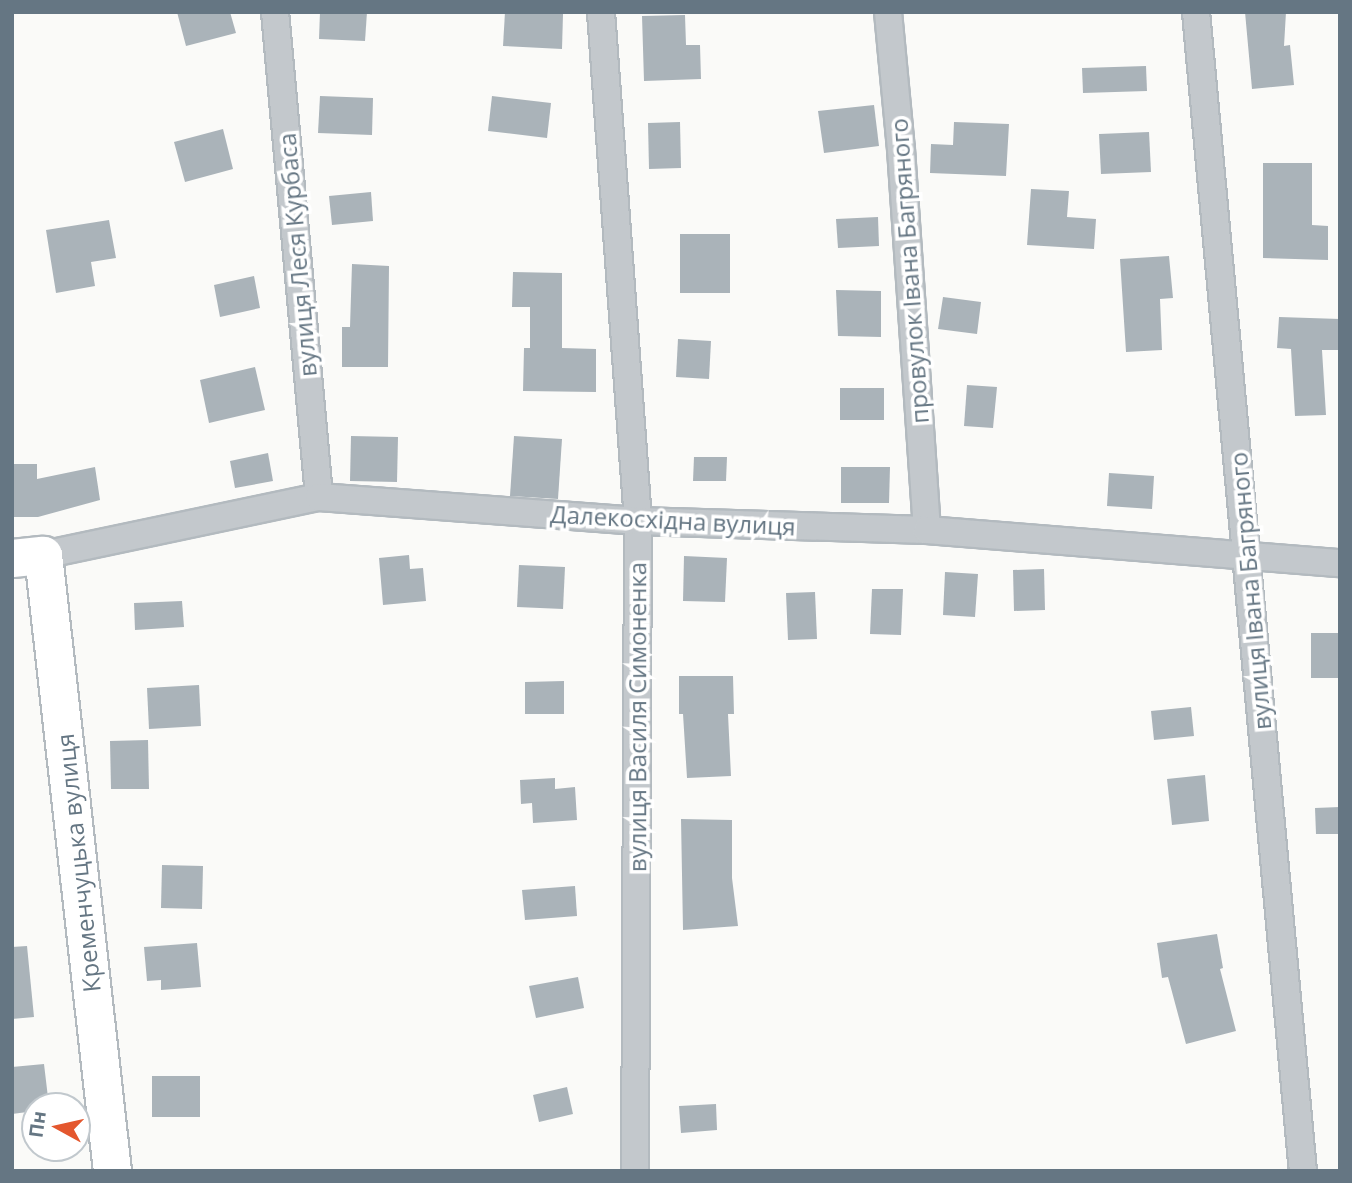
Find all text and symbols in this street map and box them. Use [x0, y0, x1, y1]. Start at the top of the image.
street label: провулок Івана Багряного [884, 117, 934, 425]
street label: вулиця Леся Курбаса [272, 132, 322, 378]
street label: вулиця Івана Багряного [1224, 451, 1276, 731]
street label: Далекосхідна вулиця [550, 499, 796, 541]
street label: вулиця Василя Симоненка [623, 562, 651, 872]
street label: Кременчуцька вулиця [50, 732, 106, 994]
north arrow [21, 1092, 91, 1162]
text: Пн [22, 1109, 52, 1139]

